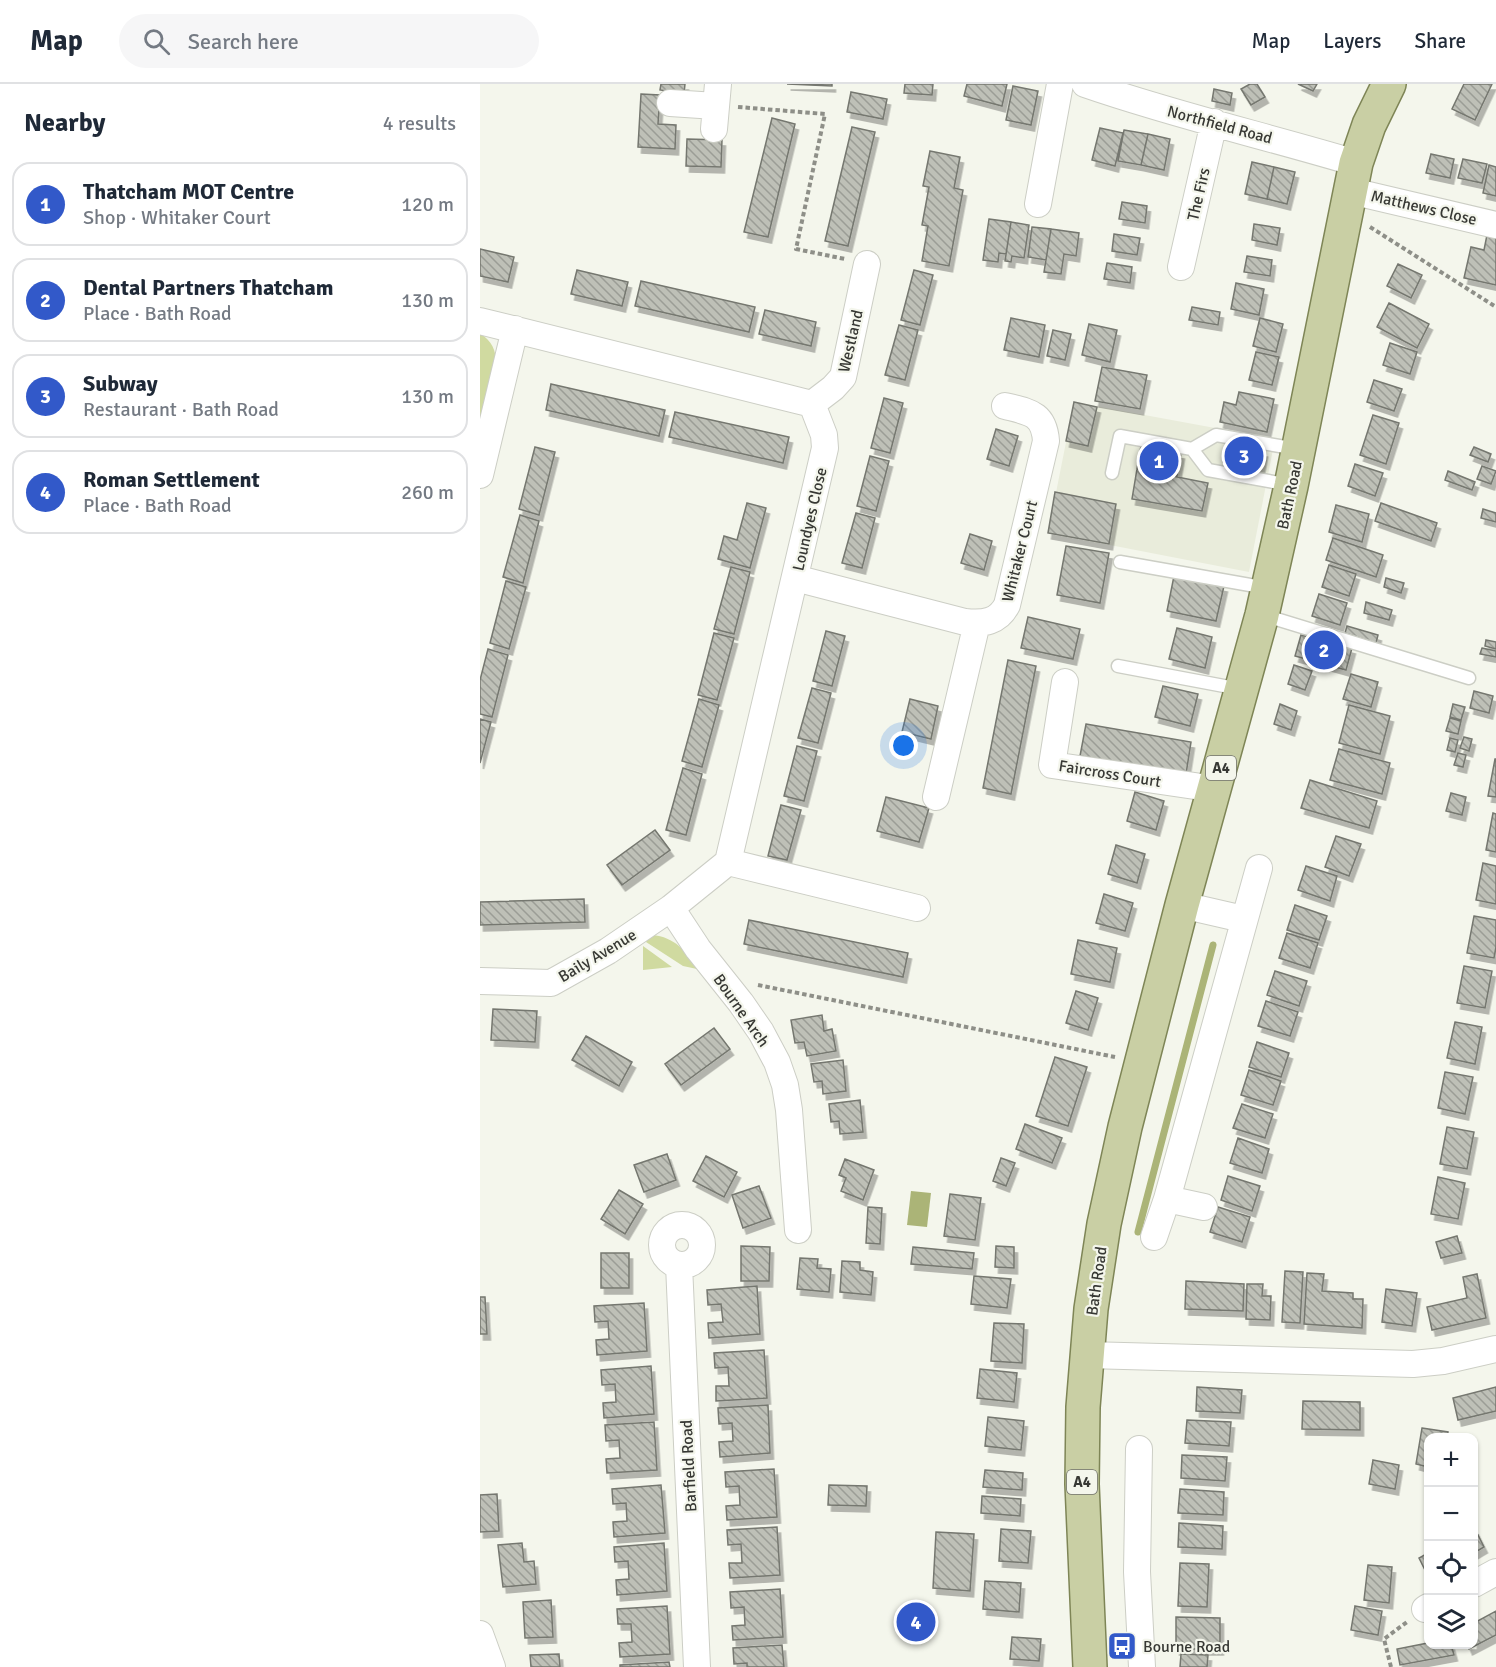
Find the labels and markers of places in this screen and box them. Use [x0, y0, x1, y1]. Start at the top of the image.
pin: 3 [1224, 434, 1263, 478]
pin: 1 [1140, 438, 1178, 484]
pin: 2 [1304, 628, 1344, 672]
pin: 4 [896, 1600, 936, 1644]
bus stop icon: Bourne Road [1106, 1630, 1138, 1662]
place label: Bourne Road [1143, 1637, 1230, 1657]

